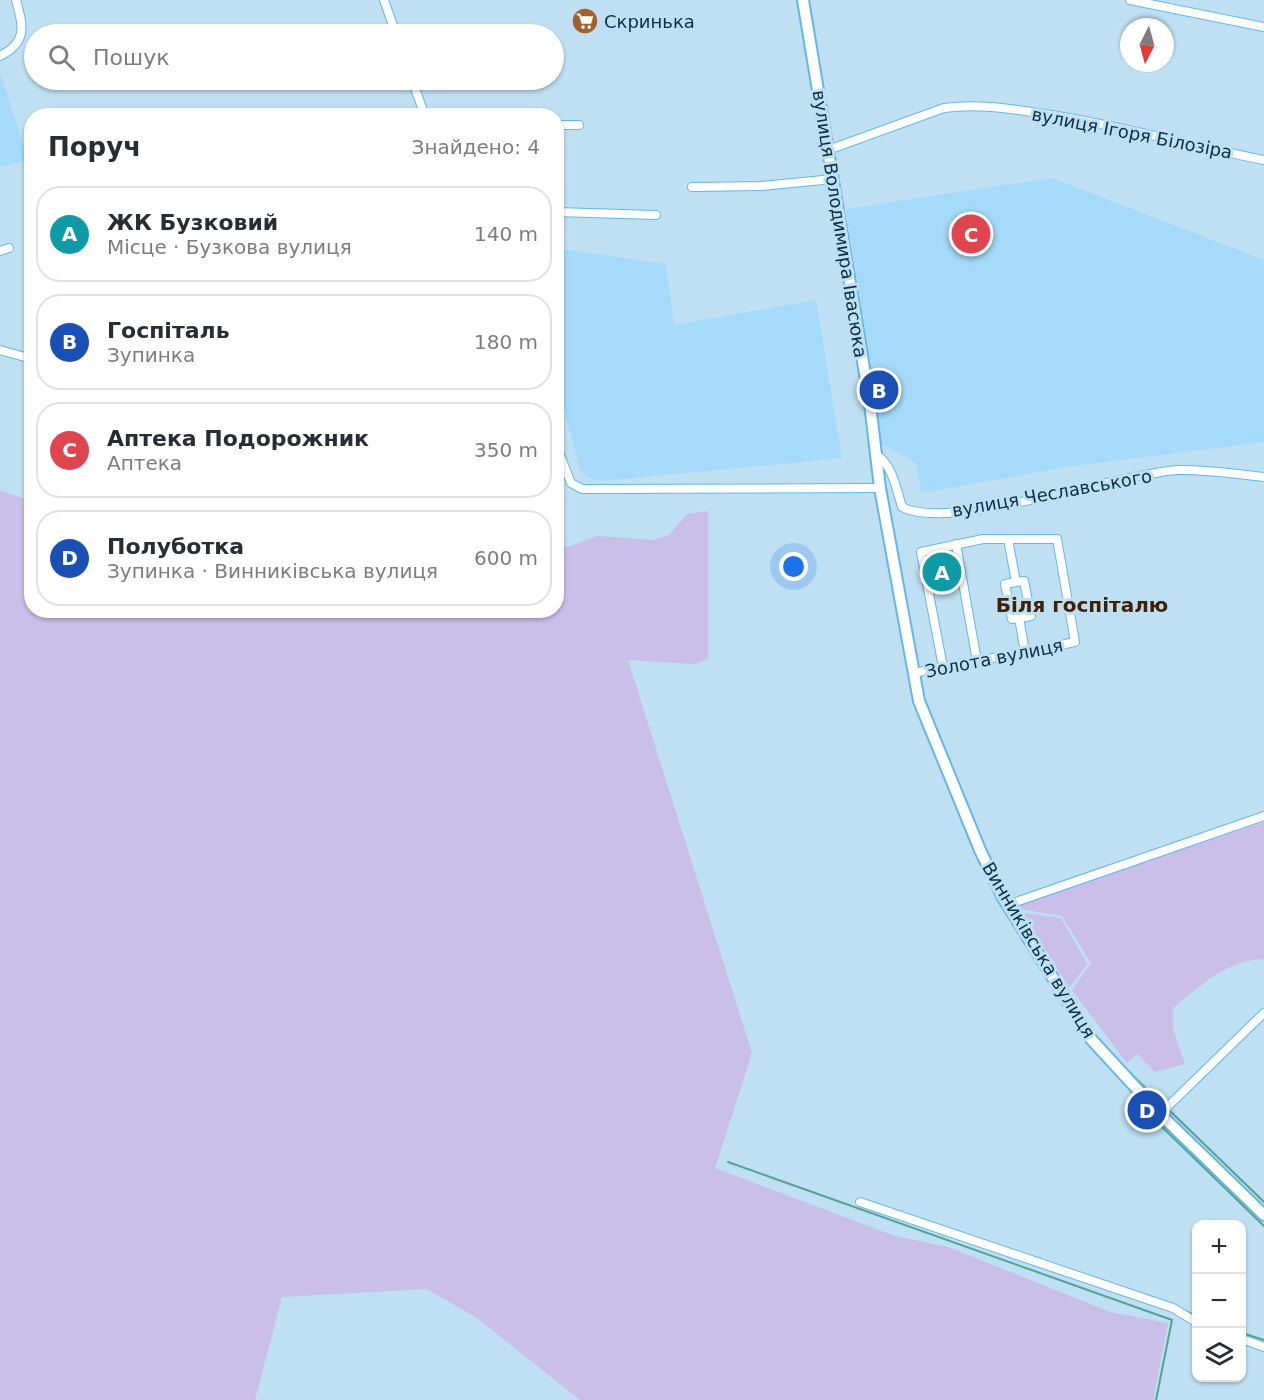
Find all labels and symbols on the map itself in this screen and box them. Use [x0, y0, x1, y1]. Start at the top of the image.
supermarket icon: Скринька [570, 6, 600, 36]
place label: Скринька [604, 11, 695, 32]
north arrow [1120, 18, 1174, 72]
street label: вулиця Володимира Івасюка [808, 89, 872, 359]
street label: вулиця Ігоря Білозіра [1030, 103, 1234, 163]
pin: C [952, 212, 990, 256]
pin: B [860, 368, 898, 412]
street label: вулиця Чеславського [950, 465, 1154, 521]
pin: A [922, 550, 962, 594]
your location [779, 552, 808, 581]
district label: Біля госпіталю [996, 593, 1168, 617]
street label: Золота вулиця [923, 634, 1065, 682]
street label: Винниківська вулиця [978, 858, 1100, 1042]
pin: D [1128, 1088, 1166, 1132]

